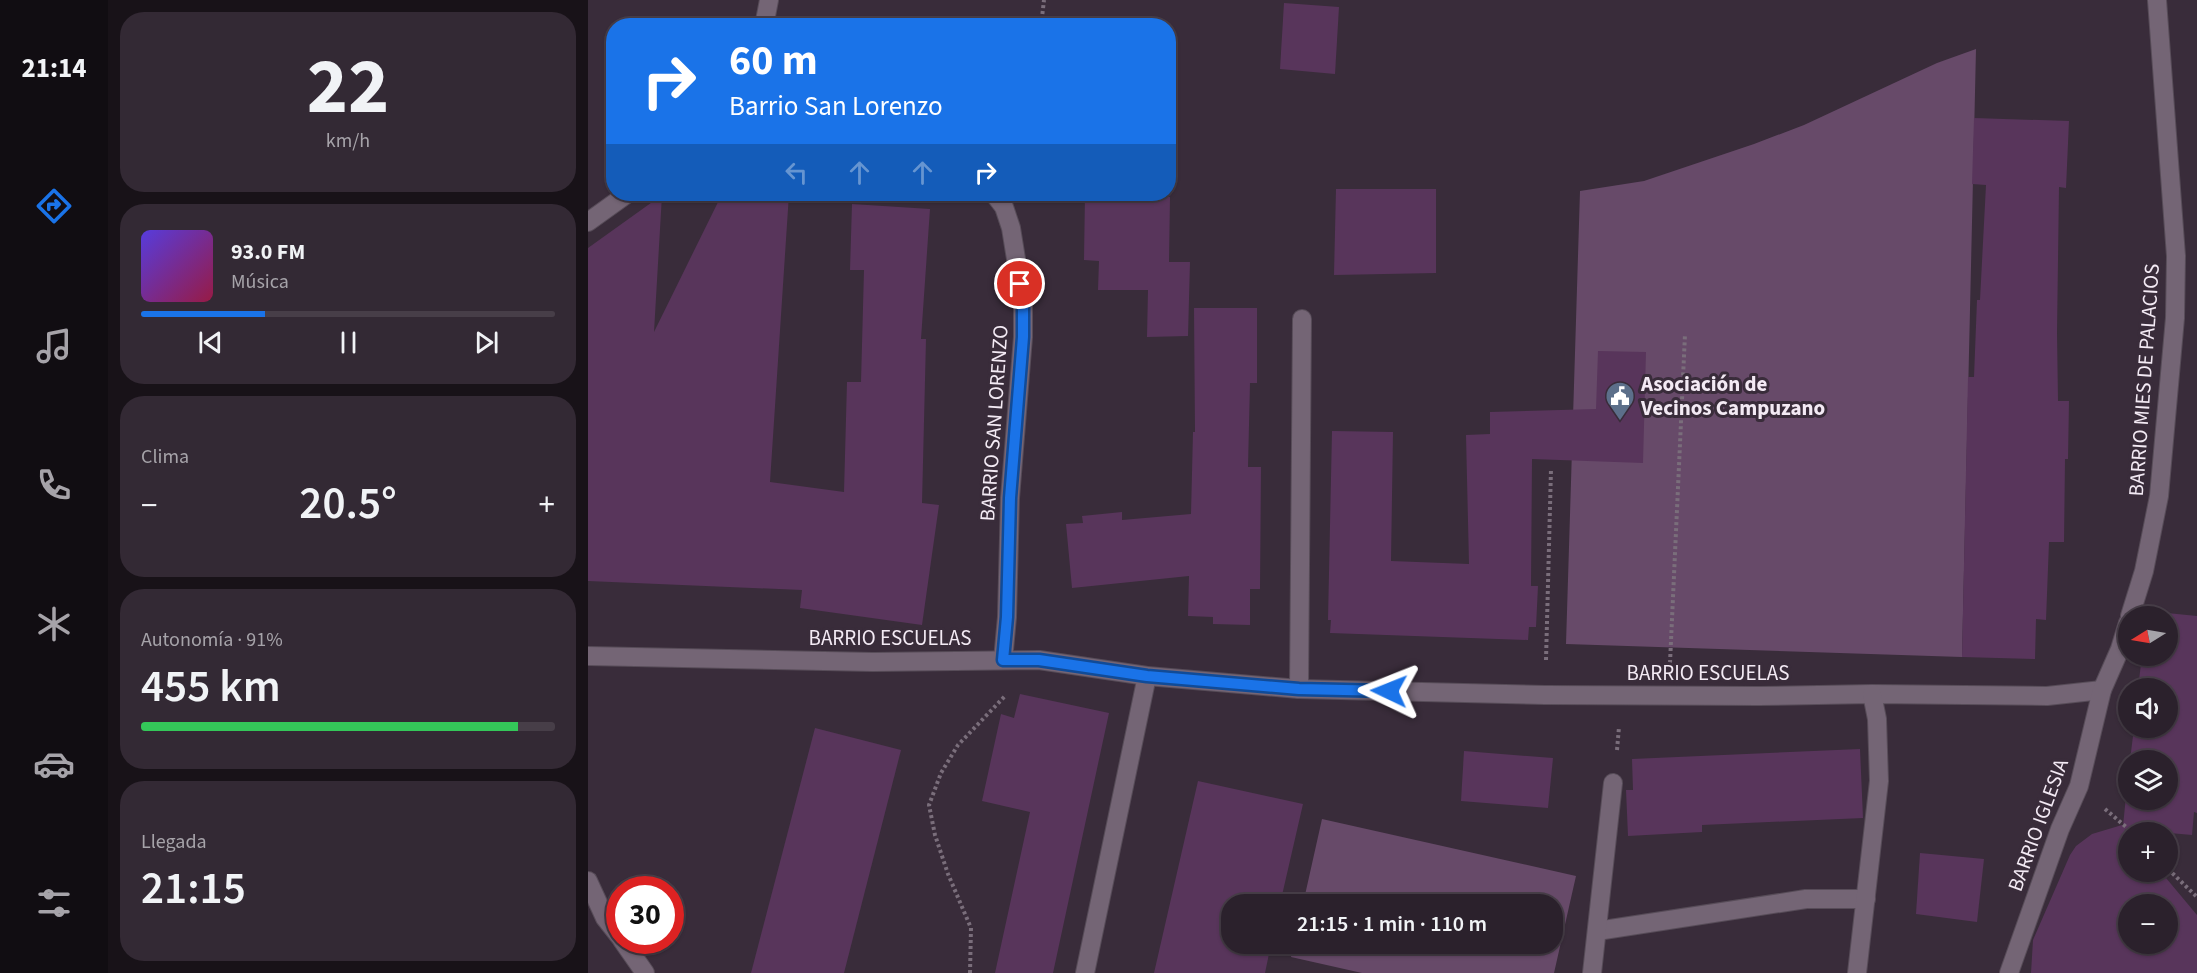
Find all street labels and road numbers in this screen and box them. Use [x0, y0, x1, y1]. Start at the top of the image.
street label: BARRIO MIES DE PALACIOS [2121, 263, 2167, 497]
street label: BARRIO SAN LORENZO [972, 324, 1016, 522]
street label: BARRIO ESCUELAS [809, 623, 971, 653]
street label: BARRIO ESCUELAS [1627, 658, 1789, 688]
street label: BARRIO IGLESIA [2000, 754, 2076, 896]

